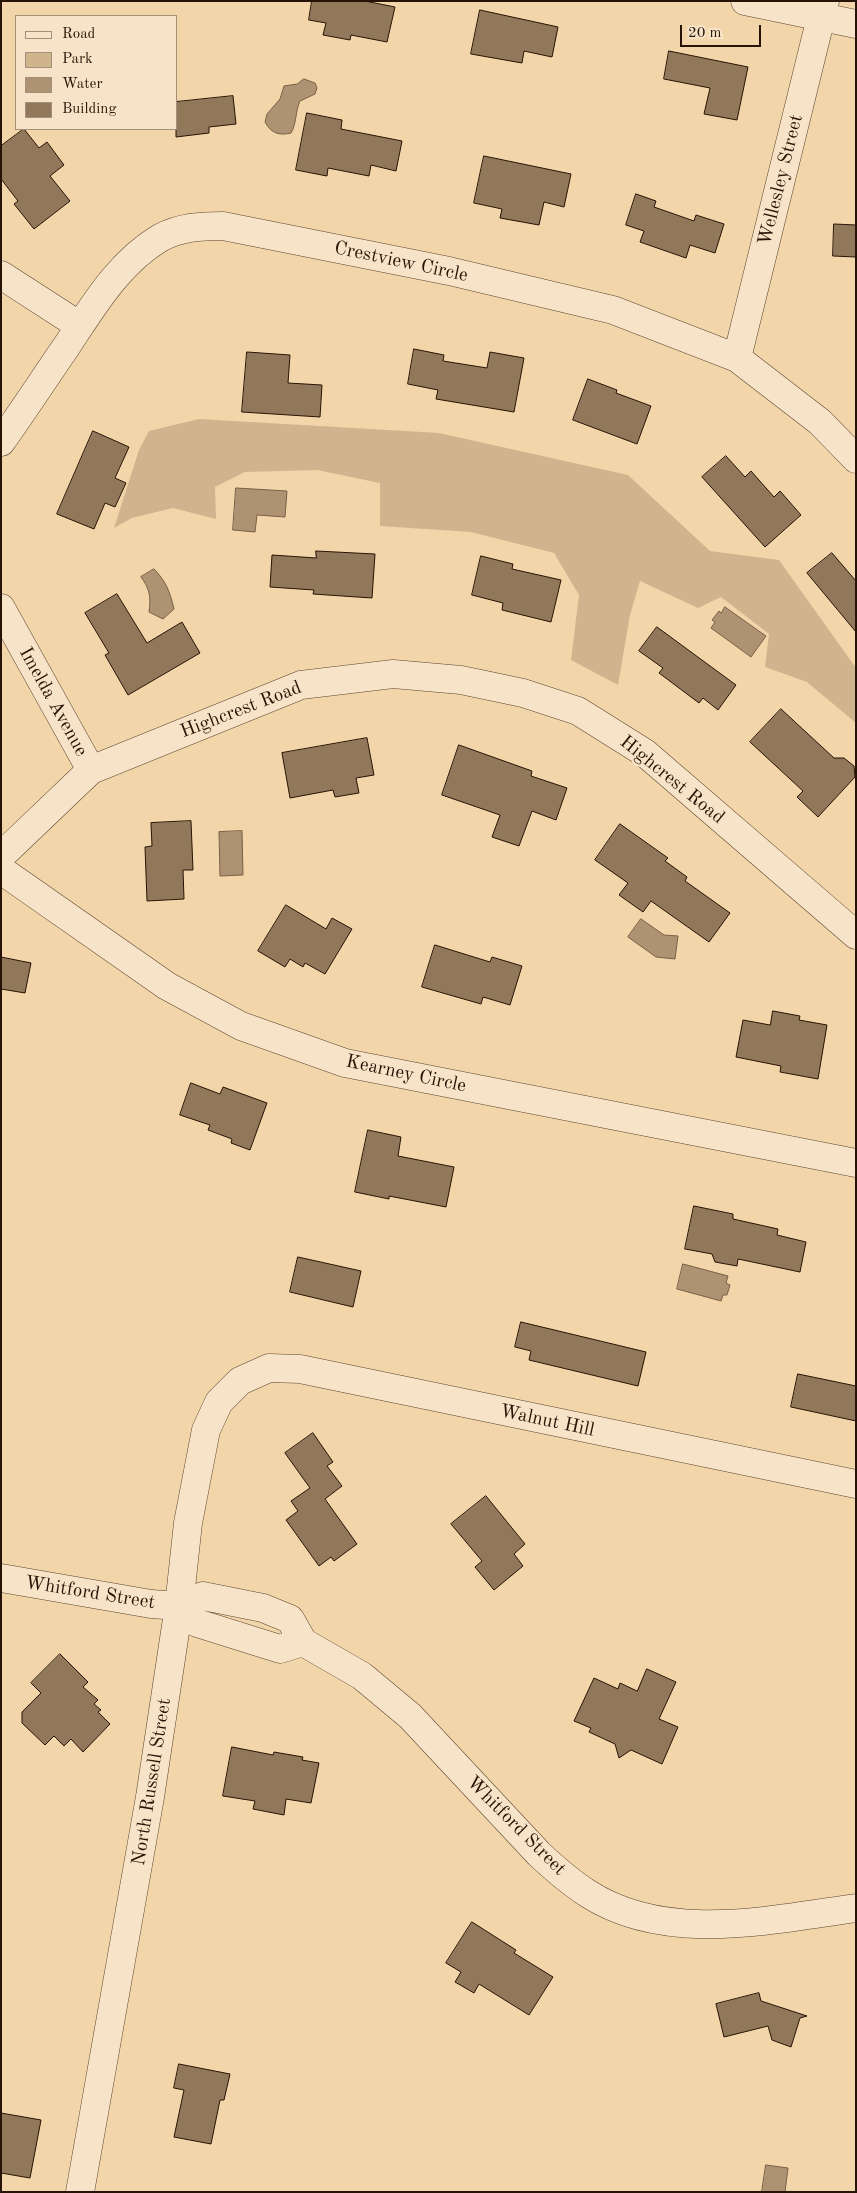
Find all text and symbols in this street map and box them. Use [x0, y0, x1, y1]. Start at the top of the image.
legend [15, 15, 178, 130]
scale bar [682, 15, 763, 47]
text: 20 m [688, 26, 722, 41]
text: Road [62, 27, 95, 42]
text: Park [62, 52, 93, 67]
text: Water [62, 77, 103, 92]
text: Building [62, 102, 117, 117]
street label: Wellesley Street [754, 112, 808, 248]
street label: Crestview Circle [332, 237, 470, 287]
street label: Imelda Avenue [14, 643, 92, 761]
street label: Highcrest Road [177, 676, 305, 744]
street label: Highcrest Road [615, 731, 729, 829]
street label: Kearney Circle [344, 1050, 468, 1098]
street label: Walnut Hill [498, 1400, 596, 1442]
street label: Whitford Street [23, 1571, 157, 1615]
street label: North Russell Street [128, 1697, 176, 1867]
street label: Whitford Street [461, 1771, 571, 1881]

